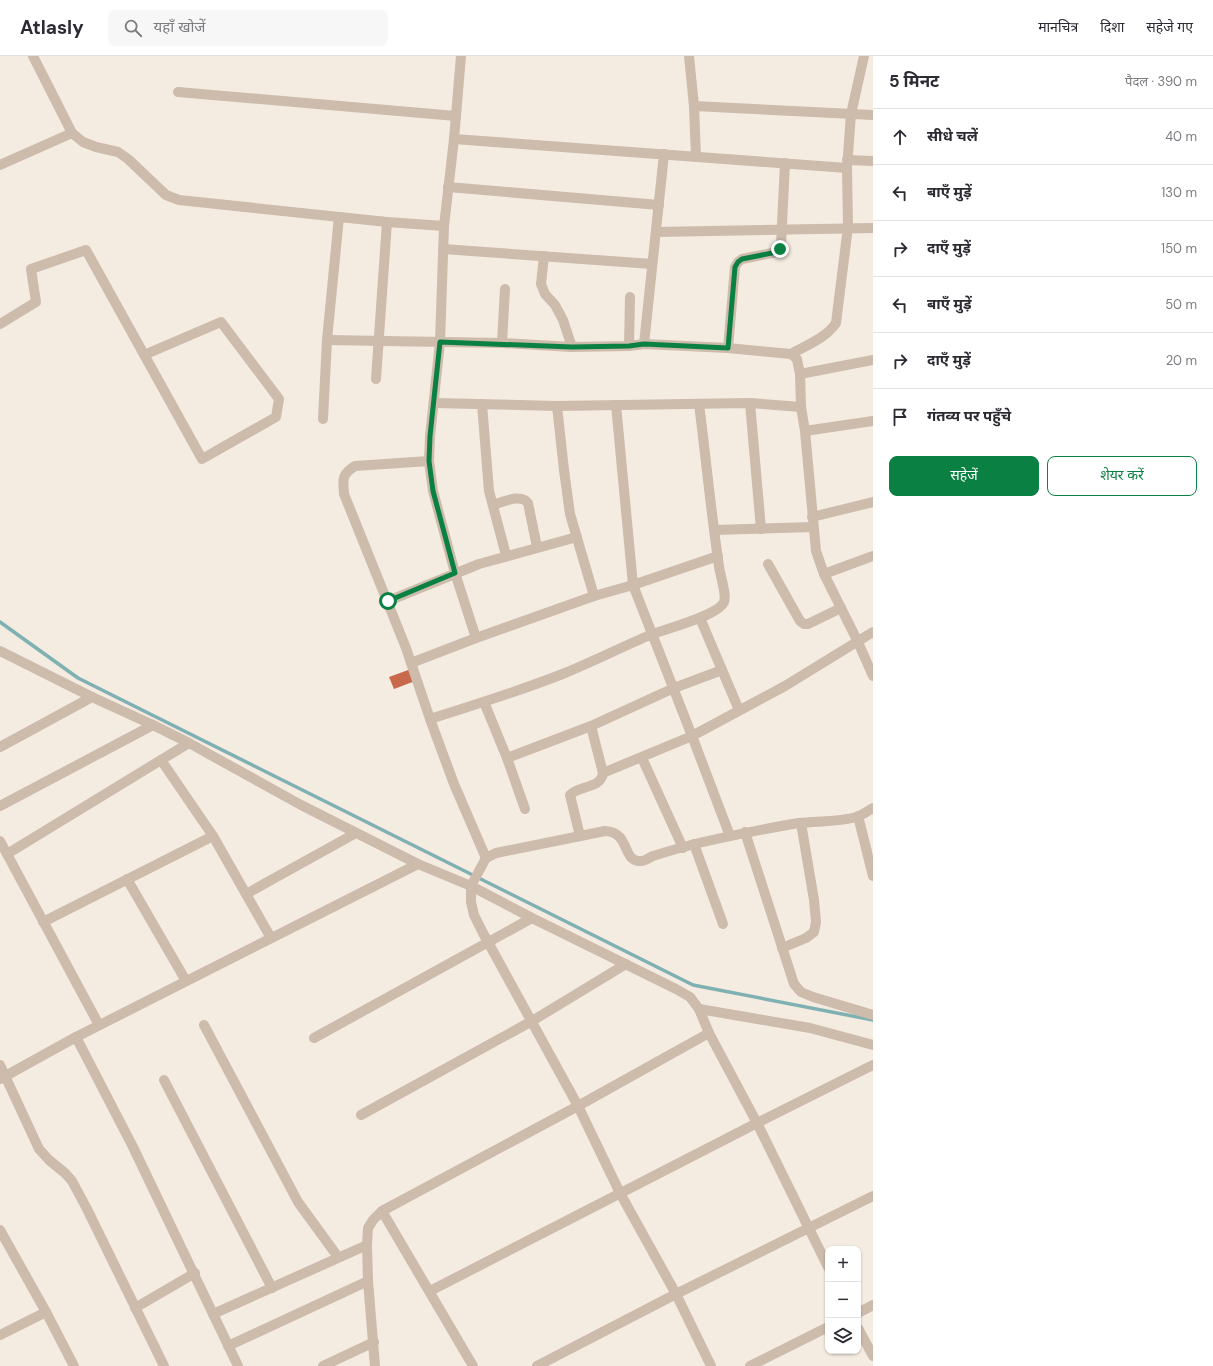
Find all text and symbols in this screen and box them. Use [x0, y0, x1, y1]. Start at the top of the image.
search box [108, 10, 388, 46]
text: Atlasly [20, 15, 84, 40]
icon: search [122, 17, 144, 39]
text: यहाँ खोजें [154, 17, 205, 37]
text: मानचित्र [1038, 18, 1078, 36]
text: दिशा [1100, 18, 1124, 36]
text: सहेजे गए [1146, 18, 1193, 36]
text: 5 मिनट [889, 70, 939, 92]
text: पैदल · 390 m [1125, 73, 1197, 90]
icon: ahead [889, 126, 911, 148]
text: सीधे चलें [927, 126, 978, 146]
text: 40 m [1165, 128, 1197, 145]
icon: left [889, 182, 911, 204]
text: बाएँ मुड़ें [927, 182, 972, 202]
text: 130 m [1161, 184, 1197, 201]
icon: right [889, 238, 911, 260]
text: दाएँ मुड़ें [927, 238, 971, 258]
route end [771, 240, 789, 258]
text: 150 m [1161, 240, 1197, 257]
icon: left [889, 294, 911, 316]
text: बाएँ मुड़ें [927, 294, 972, 314]
text: 50 m [1165, 296, 1197, 313]
icon: right [889, 350, 911, 372]
text: दाएँ मुड़ें [927, 350, 971, 370]
text: 20 m [1166, 352, 1197, 369]
icon: arrive [889, 406, 911, 428]
text: गंतव्य पर पहुँचे [927, 406, 1011, 426]
button: सहेजें [889, 456, 1039, 496]
button: शेयर करें [1047, 456, 1197, 496]
route start [379, 592, 397, 610]
map controls [825, 1246, 861, 1354]
button: + [825, 1246, 861, 1282]
button: − [825, 1282, 861, 1318]
button: layers [825, 1318, 861, 1354]

